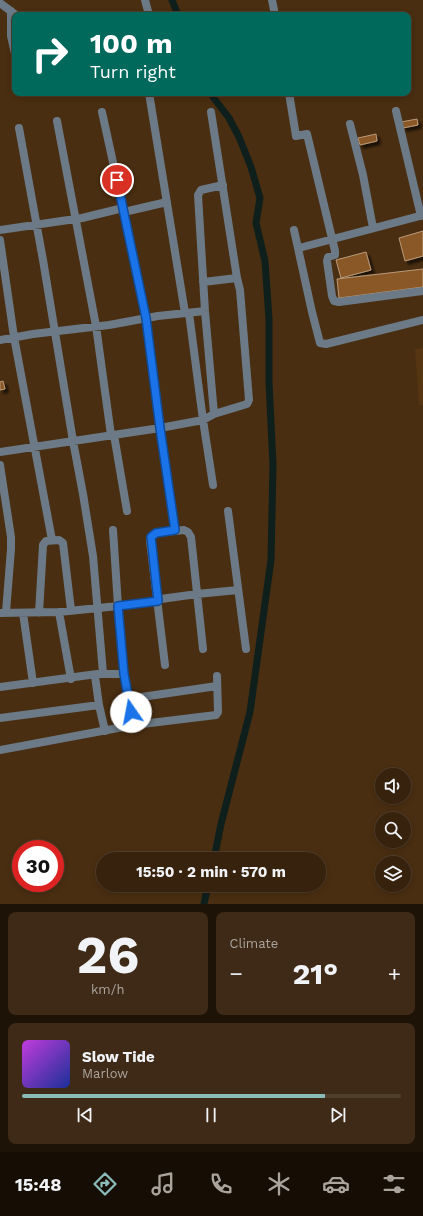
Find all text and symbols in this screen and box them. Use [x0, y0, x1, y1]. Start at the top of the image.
text: 100 m [90, 27, 173, 60]
icon: right [24, 28, 76, 80]
text: Turn right [90, 61, 176, 82]
pin [100, 163, 134, 197]
icon: arrive [106, 169, 128, 191]
position arrow [110, 691, 152, 733]
map controls [375, 768, 411, 892]
button: sound [375, 768, 411, 804]
button: search [375, 812, 411, 848]
speed limit sign: 30 [12, 840, 64, 892]
button: layers [375, 856, 411, 892]
text: 15:50 · 2 min · 570 m [136, 863, 286, 881]
text: 26 [76, 925, 139, 986]
text: Climate [230, 936, 278, 951]
text: 21° [292, 956, 338, 991]
text: − [230, 961, 243, 986]
text: + [388, 961, 401, 986]
text: km/h [91, 982, 125, 997]
text: Slow Tide [82, 1048, 155, 1066]
text: Marlow [82, 1066, 128, 1081]
icon: previous [74, 1104, 96, 1126]
icon: pause [200, 1104, 222, 1126]
icon: next [327, 1104, 349, 1126]
icon: directions [91, 1170, 119, 1198]
icon: music [149, 1170, 177, 1198]
icon: phone [207, 1170, 235, 1198]
icon: climate [265, 1170, 293, 1198]
icon: car [322, 1170, 350, 1198]
icon: filters [380, 1170, 408, 1198]
text: 15:48 [15, 1174, 61, 1195]

